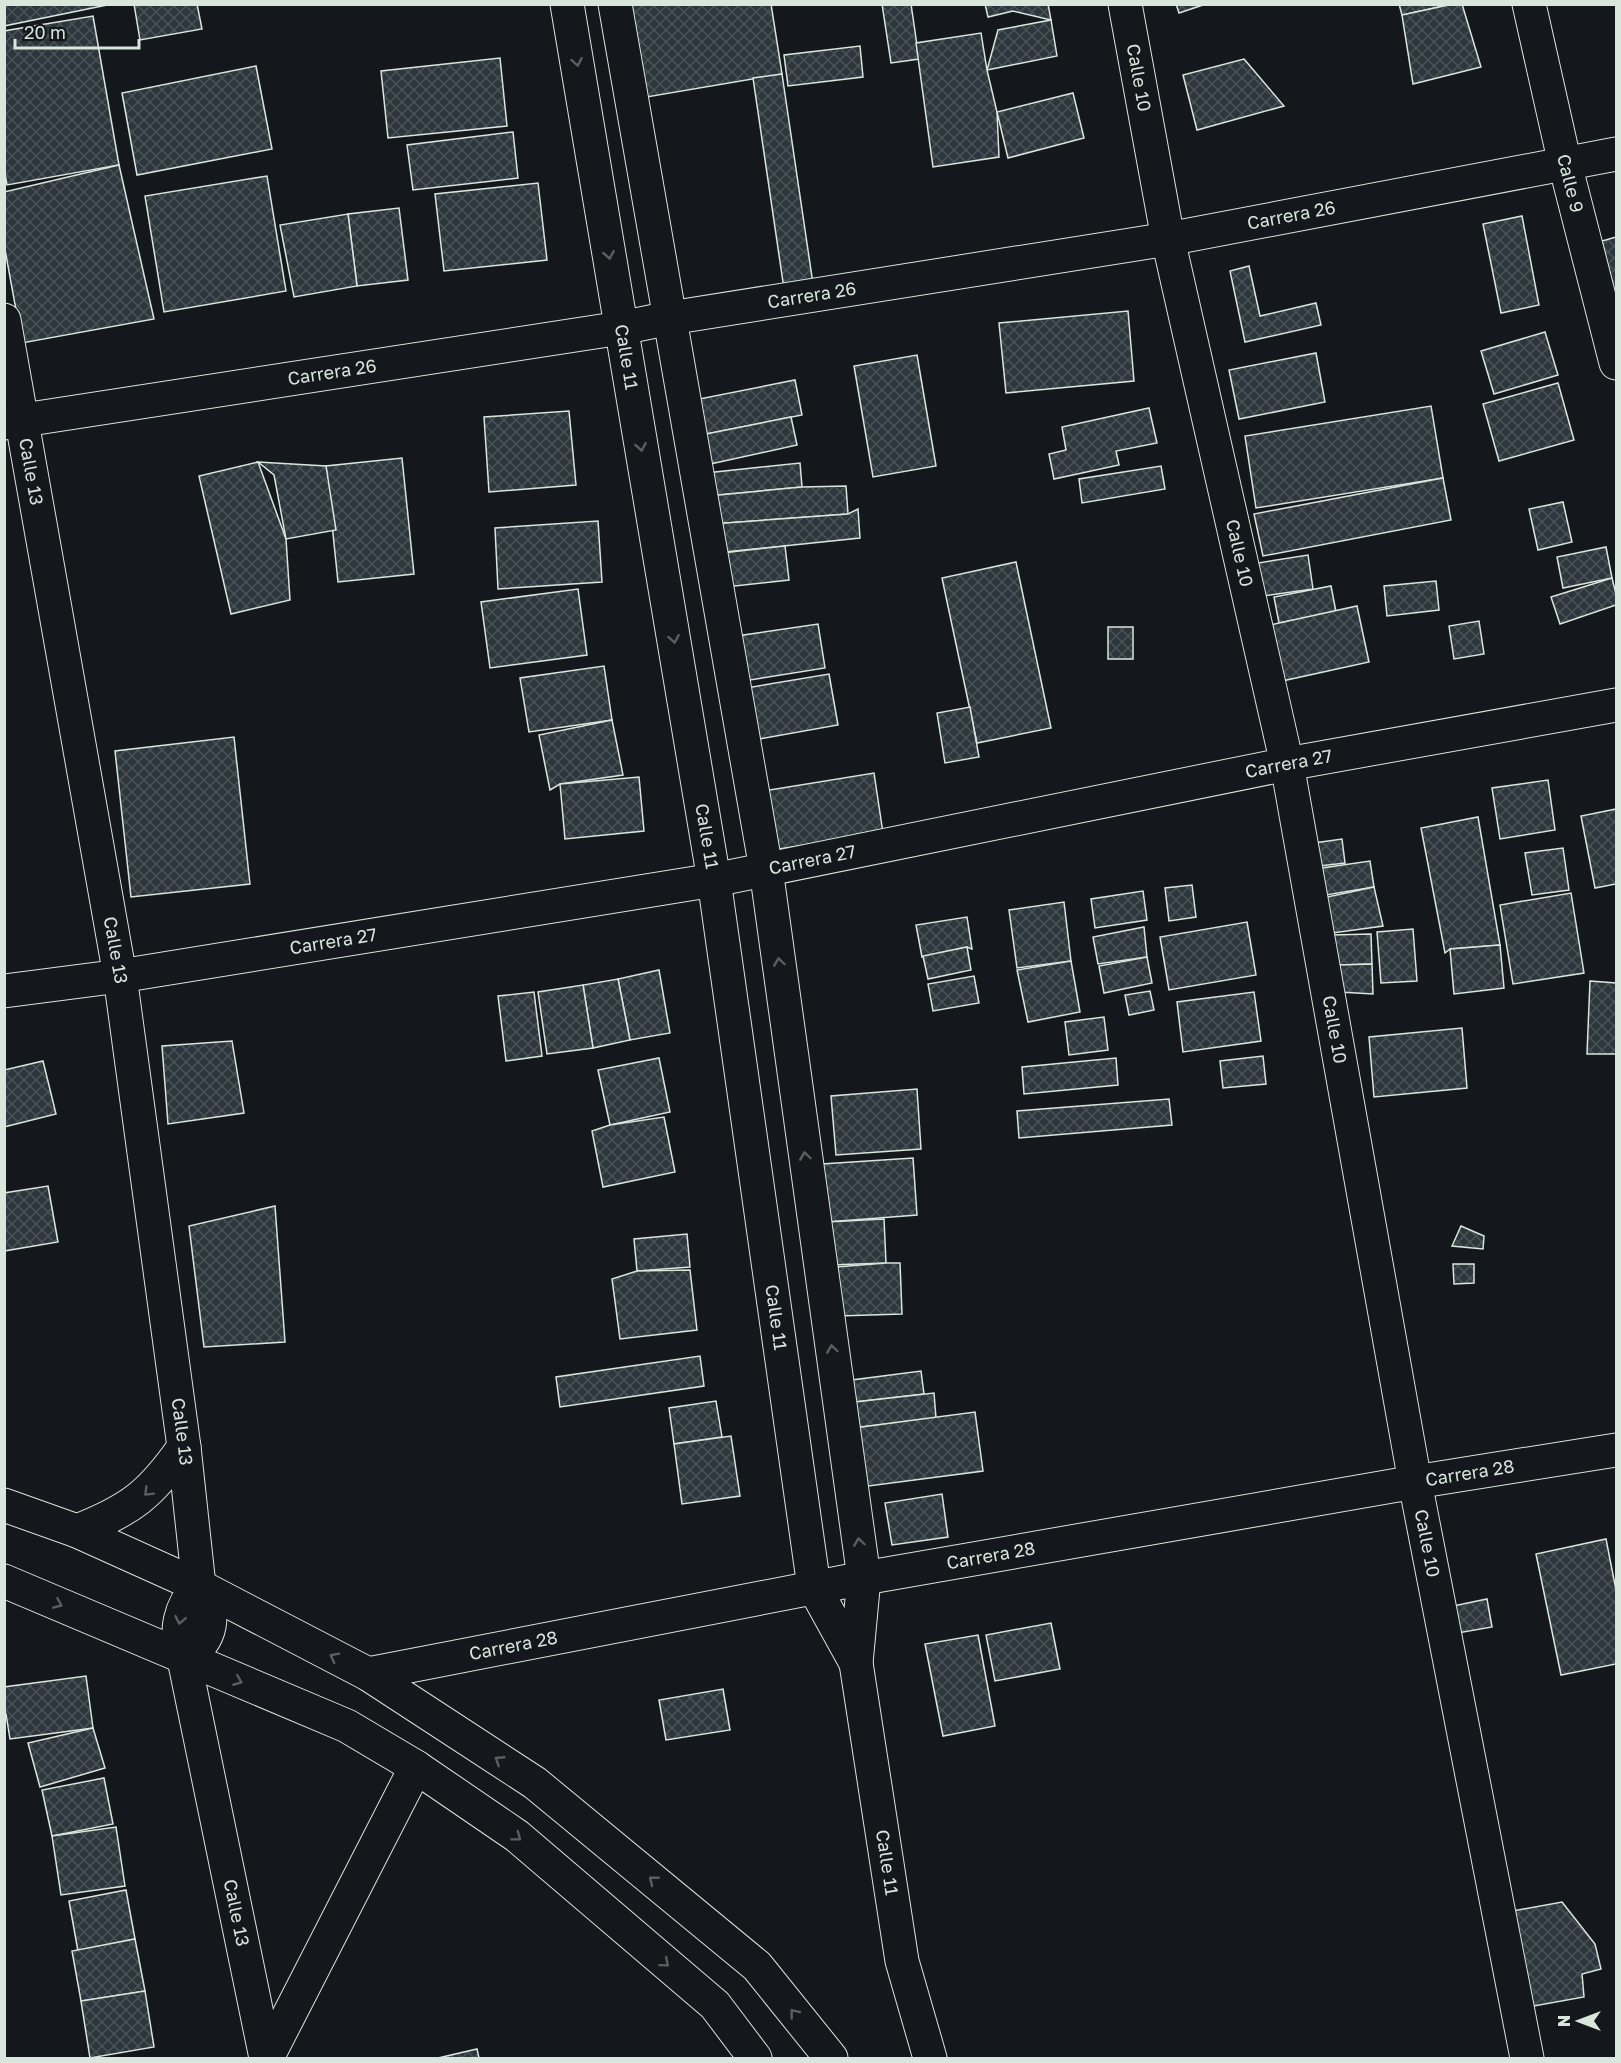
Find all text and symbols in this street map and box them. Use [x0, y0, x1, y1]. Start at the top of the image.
scale bar [15, 12, 140, 50]
text: 20 m [24, 21, 66, 43]
street label: Calle 10 [1122, 42, 1156, 113]
one-way arrow [570, 57, 583, 67]
street label: Calle 9 [1553, 152, 1589, 215]
street label: Carrera 26 [1245, 195, 1337, 234]
one-way arrow [602, 249, 615, 259]
street label: Carrera 26 [766, 277, 858, 312]
street label: Calle 11 [611, 322, 644, 392]
street label: Carrera 26 [286, 354, 378, 389]
street label: Calle 13 [15, 436, 49, 507]
one-way arrow [635, 442, 647, 451]
street label: Calle 10 [1222, 517, 1258, 589]
one-way arrow [667, 634, 679, 644]
street label: Carrera 27 [1243, 744, 1334, 782]
street label: Calle 11 [691, 802, 724, 871]
street label: Carrera 27 [767, 840, 858, 879]
street label: Calle 13 [100, 915, 133, 985]
street label: Carrera 27 [288, 923, 378, 958]
one-way arrow [773, 958, 785, 967]
street label: Calle 10 [1318, 994, 1352, 1065]
one-way arrow [800, 1151, 812, 1160]
street label: Calle 11 [761, 1283, 792, 1352]
one-way arrow [827, 1344, 839, 1353]
street label: Calle 13 [167, 1396, 198, 1466]
street label: Carrera 28 [1424, 1454, 1516, 1490]
one-way arrow [144, 1484, 155, 1495]
street label: Calle 10 [1411, 1507, 1445, 1579]
street label: Carrera 28 [945, 1536, 1037, 1573]
one-way arrow [853, 1537, 866, 1547]
one-way arrow [52, 1597, 63, 1609]
one-way arrow [175, 1616, 187, 1625]
street label: Carrera 28 [467, 1626, 559, 1664]
one-way arrow [329, 1652, 340, 1664]
one-way arrow [231, 1674, 242, 1686]
one-way arrow [495, 1756, 506, 1767]
street label: Calle 11 [872, 1828, 904, 1897]
one-way arrow [510, 1829, 521, 1840]
one-way arrow [649, 1876, 660, 1887]
street label: Calle 13 [220, 1877, 255, 1948]
one-way arrow [658, 1955, 669, 1966]
north arrow [1549, 1991, 1609, 2051]
one-way arrow [791, 2008, 802, 2019]
text: N [1554, 2015, 1574, 2027]

